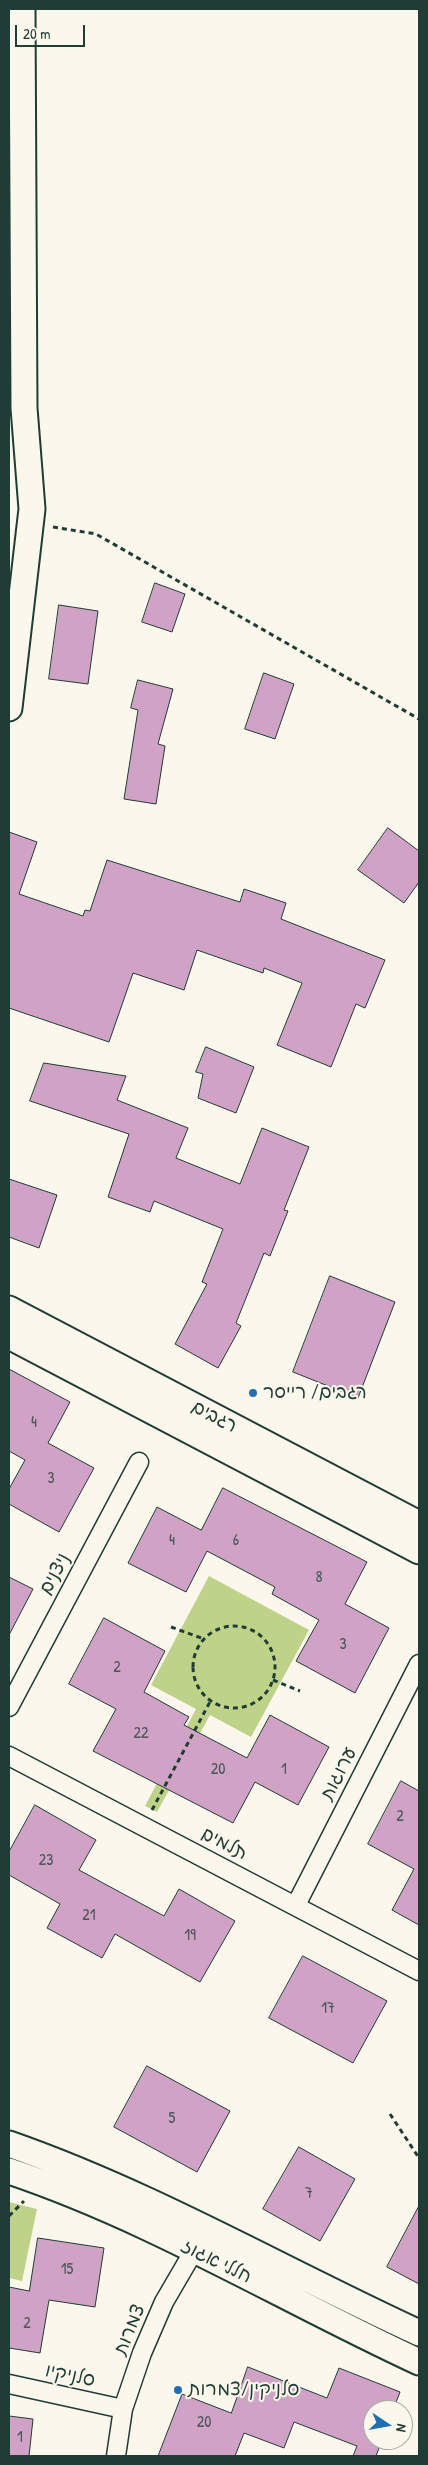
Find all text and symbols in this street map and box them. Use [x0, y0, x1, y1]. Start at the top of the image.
scale bar [18, 15, 88, 47]
text: 20 m [23, 23, 50, 44]
place label: רגבים/ רייסר [263, 1382, 367, 1404]
marker: רגבים/ רייסר [247, 1387, 259, 1399]
street label: רגבים [187, 1396, 241, 1438]
house number: 4 [31, 1413, 37, 1433]
house number: 3 [47, 1469, 55, 1489]
house number: 4 [169, 1531, 175, 1551]
house number: 6 [233, 1531, 239, 1551]
street label: ניצנים [35, 1549, 75, 1599]
house number: 8 [316, 1568, 322, 1588]
house number: 3 [339, 1635, 347, 1655]
house number: 2 [113, 1658, 121, 1678]
house number: 22 [134, 1724, 148, 1744]
street label: ערוגות [316, 1744, 362, 1804]
house number: 20 [211, 1760, 225, 1780]
house number: 1 [281, 1760, 287, 1780]
house number: 2 [396, 1807, 404, 1827]
street label: תלמים [197, 1823, 251, 1865]
house number: 23 [39, 1851, 53, 1871]
house number: 21 [82, 1906, 96, 1926]
house number: 19 [184, 1926, 196, 1946]
house number: 17 [321, 1999, 335, 2019]
house number: 5 [169, 2109, 175, 2129]
house number: 7 [305, 2184, 313, 2204]
street label: חללי אגוז [177, 2235, 255, 2289]
house number: 15 [61, 2260, 73, 2280]
street label: צמרות [110, 2301, 150, 2359]
house number: 2 [23, 2314, 31, 2334]
street label: סלניקיו [43, 2360, 97, 2392]
place label: סלניקין/צמרות [188, 2379, 300, 2401]
marker: סלניקין/צמרות [172, 2384, 184, 2396]
north arrow [363, 2400, 413, 2450]
house number: 20 [197, 2413, 211, 2433]
text: N [392, 2422, 412, 2434]
house number: 1 [17, 2428, 23, 2448]

